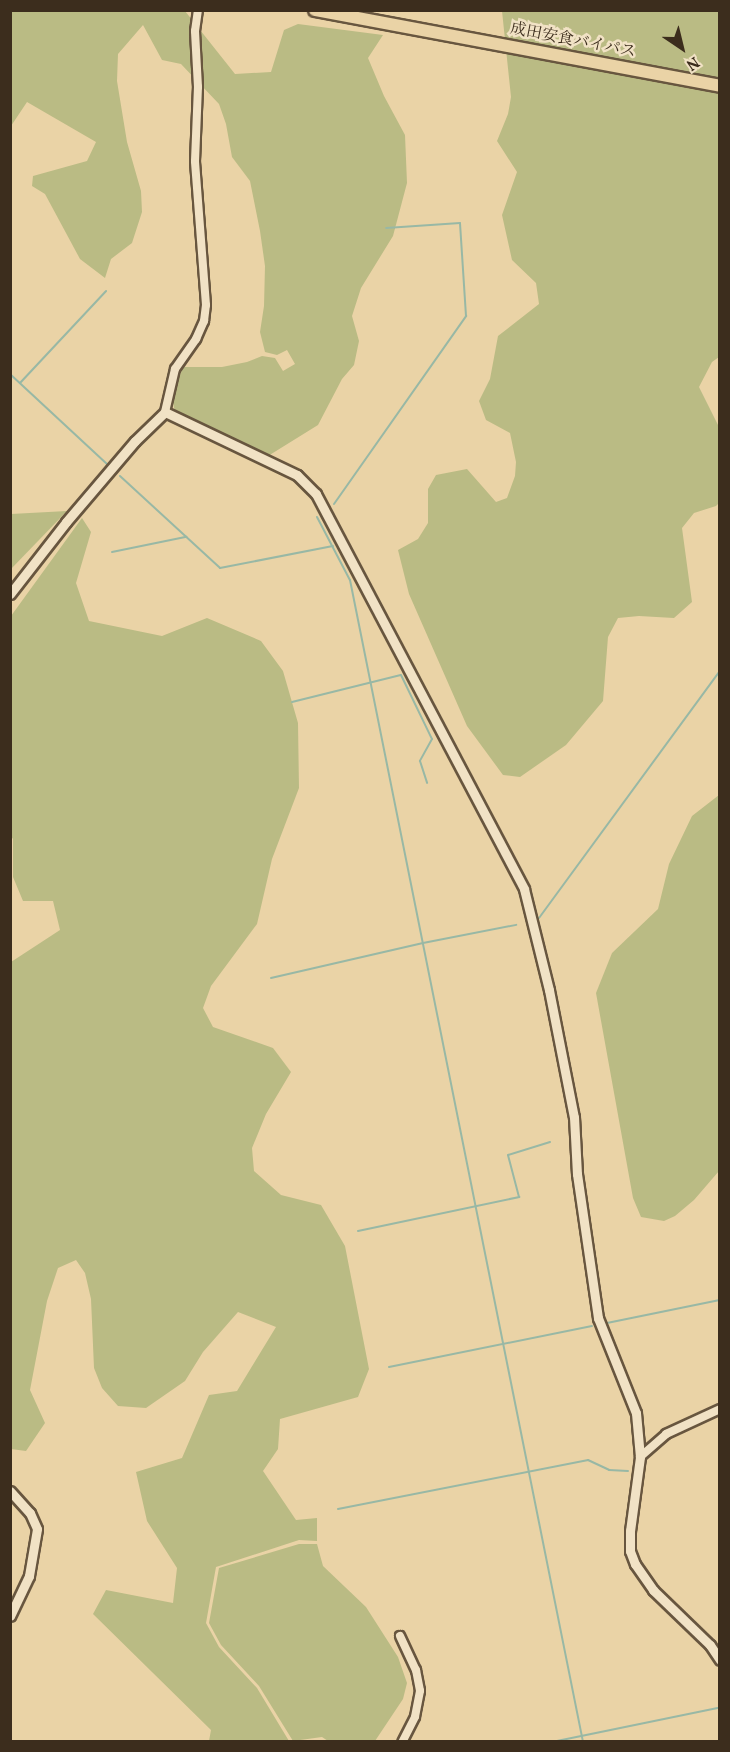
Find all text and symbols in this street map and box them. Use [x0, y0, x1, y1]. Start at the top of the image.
north arrow [652, 18, 712, 78]
street label: 成田安食バイパス [508, 19, 638, 63]
text: N [681, 50, 703, 75]

